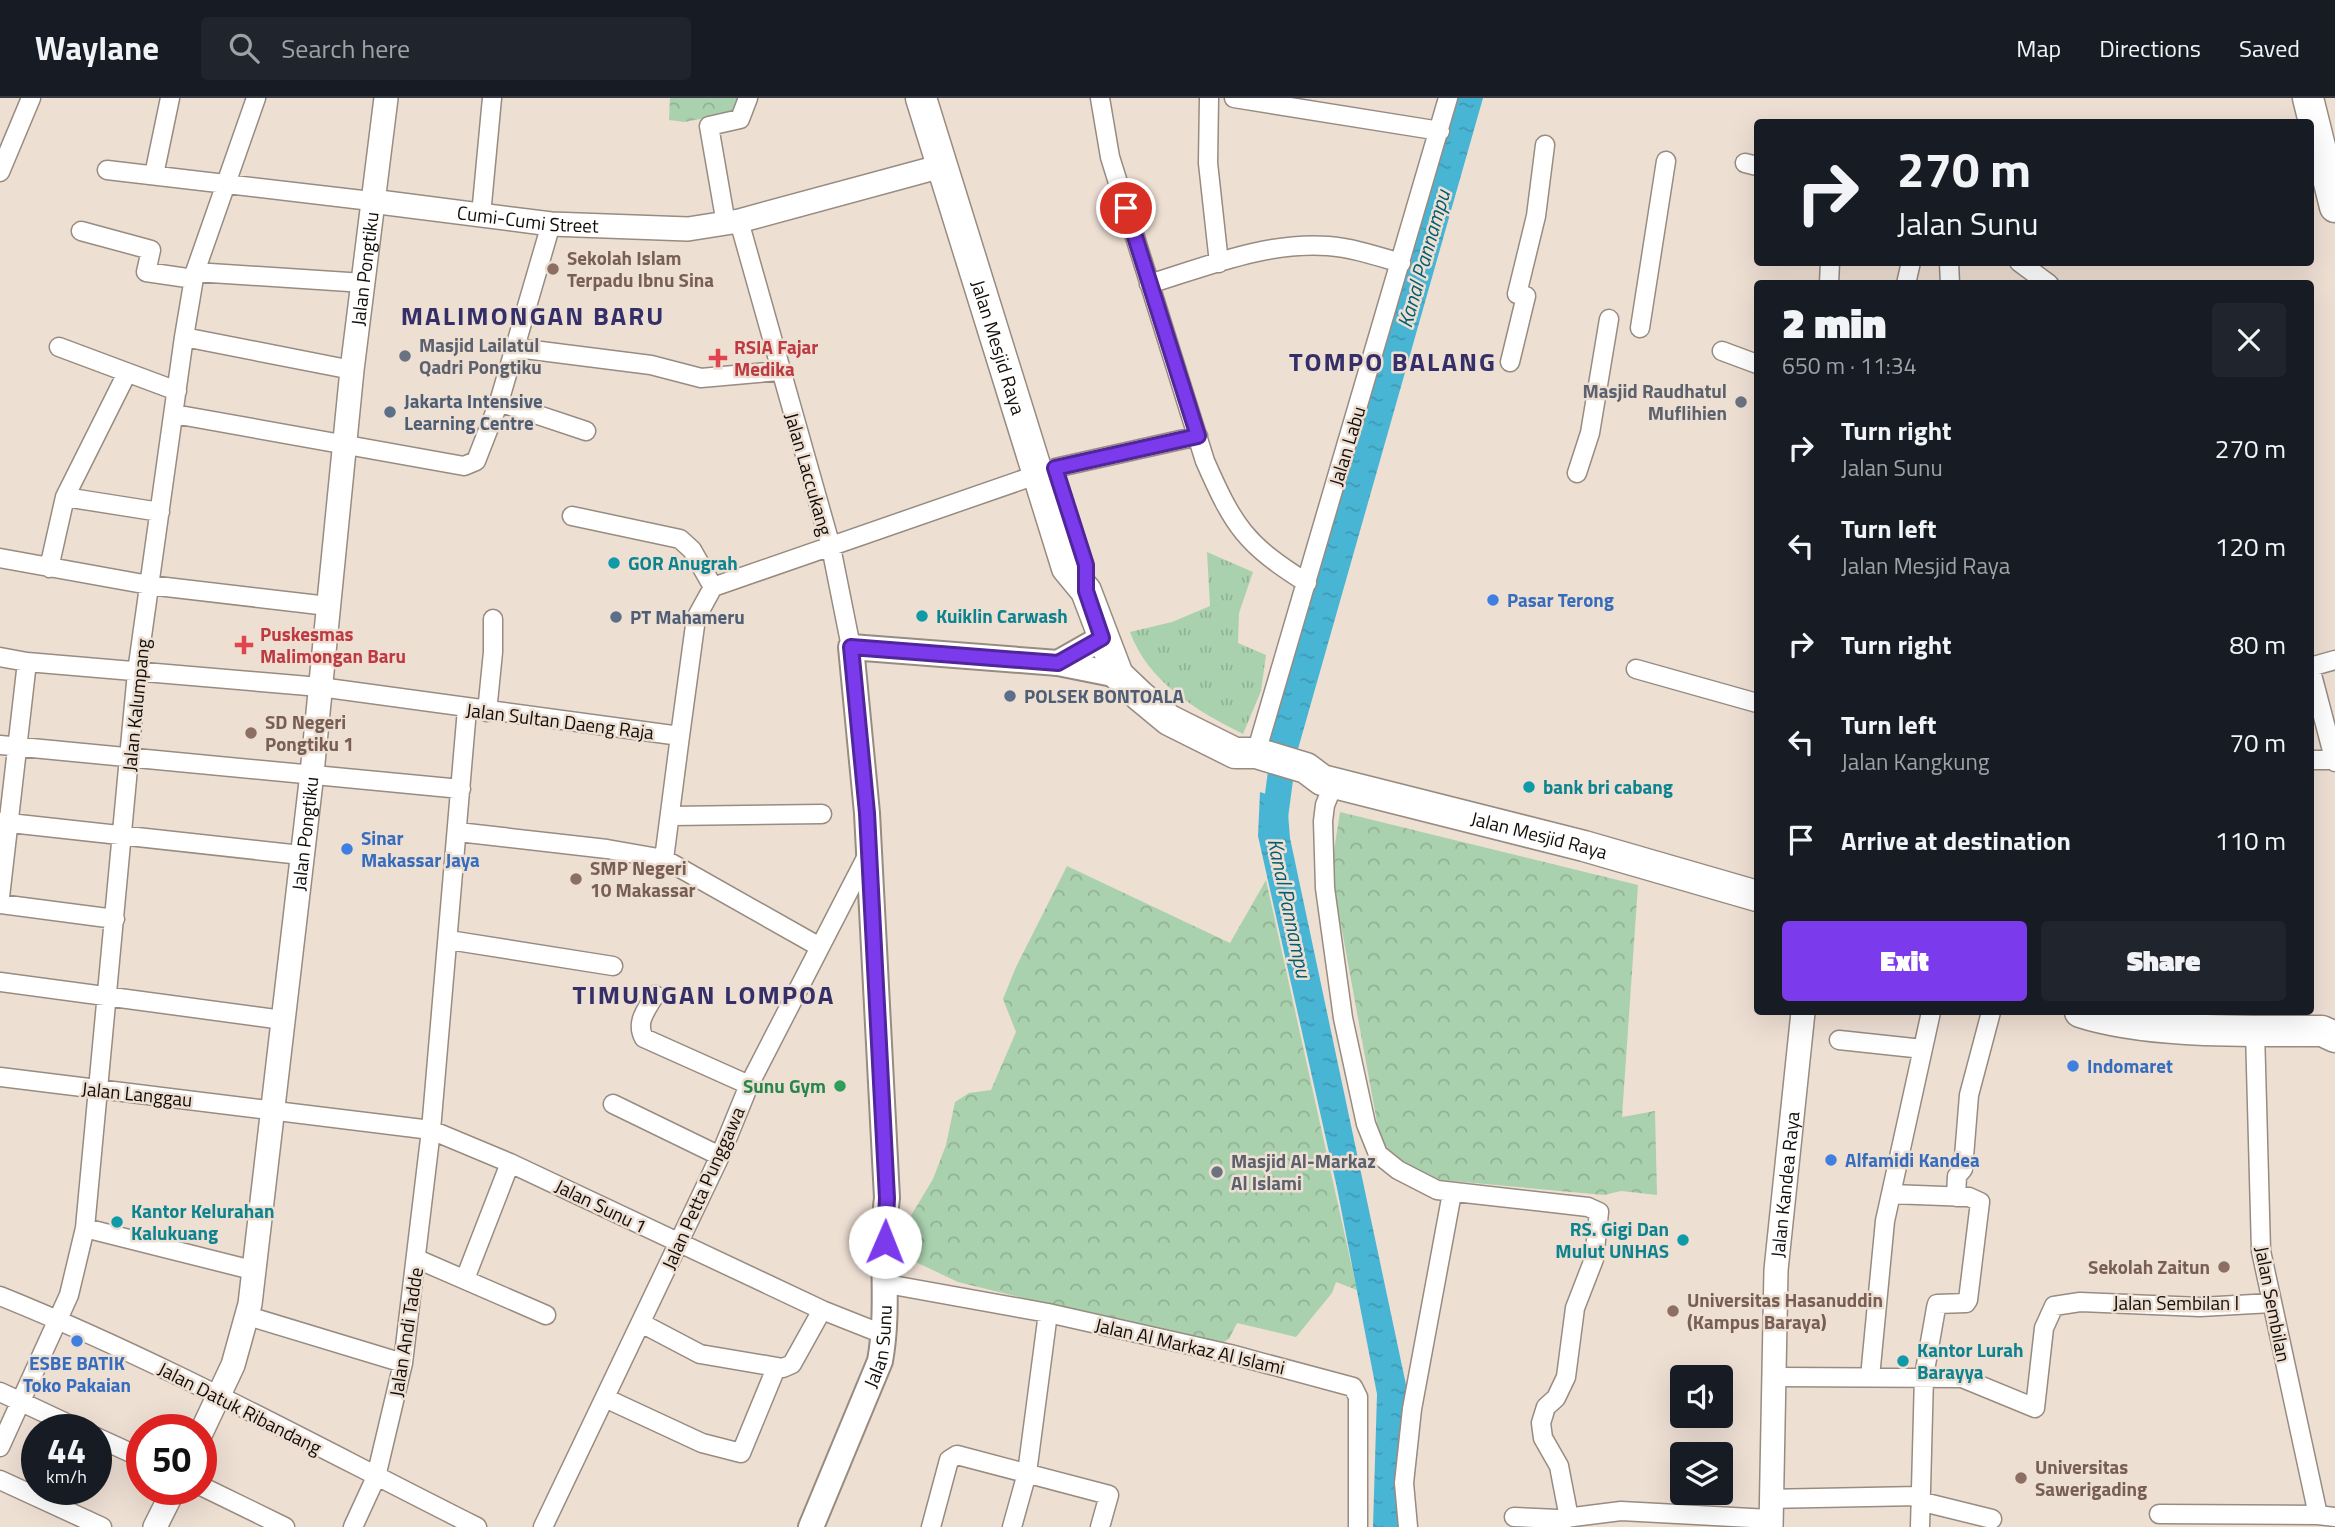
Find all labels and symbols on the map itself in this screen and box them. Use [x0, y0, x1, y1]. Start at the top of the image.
pin [1096, 178, 1156, 238]
water label: Kanal Pannampu [1388, 185, 1458, 331]
street label: Cumi-Cumi Street [455, 197, 599, 240]
street label: Jalan Pongtiku [343, 210, 386, 327]
place label: Sekolah Islam Terpadu Ibnu Sina [567, 243, 714, 294]
marker: Sekolah Islam Terpadu Ibnu Sina [545, 261, 561, 277]
street label: Jalan Mesjid Raya [964, 276, 1034, 419]
district label: MALIMONGAN BARU [401, 296, 665, 335]
place label: Masjid Lailatul Qadri Pongtiku [419, 330, 542, 381]
place label: RSIA Fajar Medika [734, 332, 818, 383]
district label: TOMPO BALANG [1289, 342, 1497, 381]
marker: Masjid Lailatul Qadri Pongtiku [397, 348, 413, 364]
marker: RSIA Fajar Medika [708, 348, 728, 368]
place label: Masjid Raudhatul Muflihien [1582, 376, 1727, 427]
place label: Jakarta Intensive Learning Centre [404, 386, 543, 437]
marker: Masjid Raudhatul Muflihien [1733, 394, 1749, 410]
street label: Jalan Labu [1321, 402, 1372, 489]
marker: Jakarta Intensive Learning Centre [382, 404, 398, 420]
street label: Jalan Laccukang [778, 409, 841, 539]
place label: GOR Anugrah [628, 548, 738, 577]
marker: GOR Anugrah [606, 555, 622, 571]
place label: Pasar Terong [1507, 585, 1614, 614]
marker: Pasar Terong [1485, 592, 1501, 608]
place label: Kuiklin Carwash [936, 601, 1068, 630]
place label: PT Mahameru [630, 602, 745, 631]
marker: Kuiklin Carwash [914, 608, 930, 624]
marker: PT Mahameru [608, 609, 624, 625]
place label: Puskesmas Malimongan Baru [260, 619, 406, 670]
marker: Puskesmas Malimongan Baru [234, 635, 254, 655]
street label: Jalan Kalumpang [114, 637, 157, 773]
place label: POLSEK BONTOALA [1024, 681, 1184, 710]
marker: POLSEK BONTOALA [1002, 688, 1018, 704]
street label: Jalan Sultan Daeng Raja [464, 695, 656, 746]
place label: SD Negeri Pongtiku 1 [265, 707, 354, 758]
marker: SD Negeri Pongtiku 1 [243, 725, 259, 741]
place label: bank bri cabang [1543, 772, 1673, 801]
street label: Jalan Pongtiku [283, 775, 325, 892]
marker: bank bri cabang [1521, 779, 1537, 795]
street label: Jalan Mesjid Raya [1468, 803, 1612, 866]
place label: Sinar Makassar Jaya [361, 823, 480, 874]
water label: Kanal Pannampu [1260, 835, 1321, 982]
marker: Sinar Makassar Jaya [339, 841, 355, 857]
place label: SMP Negeri 10 Makassar [590, 853, 696, 904]
marker: SMP Negeri 10 Makassar [568, 871, 584, 887]
district label: TIMUNGAN LOMPOA [573, 975, 835, 1014]
place label: Indomaret [2087, 1051, 2173, 1080]
marker: Indomaret [2065, 1058, 2081, 1074]
place label: Sunu Gym [743, 1071, 826, 1100]
street label: Jalan Langgau [80, 1073, 194, 1114]
marker: Sunu Gym [832, 1078, 848, 1094]
street label: Jalan Petta Punggawa [654, 1101, 752, 1274]
street label: Jalan Kandea Raya [1762, 1109, 1807, 1259]
place label: Alfamidi Kandea [1845, 1145, 1980, 1174]
place label: Masjid Al-Markaz Al Islami [1231, 1146, 1376, 1197]
marker: Alfamidi Kandea [1823, 1152, 1839, 1168]
marker: Masjid Al-Markaz Al Islami [1209, 1164, 1225, 1180]
street label: Jalan Sunu 1 [550, 1171, 652, 1240]
place label: Kantor Kelurahan Kalukuang [131, 1196, 274, 1247]
position arrow [848, 1205, 922, 1279]
marker: Kantor Kelurahan Kalukuang [109, 1214, 125, 1230]
place label: RS. Gigi Dan Mulut UNHAS [1555, 1214, 1669, 1265]
marker: RS. Gigi Dan Mulut UNHAS [1675, 1232, 1691, 1248]
street label: Jalan Sembilan [2248, 1244, 2299, 1364]
place label: Sekolah Zaitun [2088, 1252, 2210, 1281]
marker: Sekolah Zaitun [2216, 1259, 2232, 1275]
street label: Jalan Andi Tadde [381, 1265, 430, 1399]
place label: Universitas Hasanuddin (Kampus Baraya) [1687, 1285, 1883, 1336]
street label: Jalan Sembilan I [2113, 1288, 2239, 1317]
marker: Universitas Hasanuddin (Kampus Baraya) [1665, 1303, 1681, 1319]
street label: Jalan Sunu [855, 1305, 899, 1392]
street label: Jalan Al Markaz Al Islami [1092, 1310, 1288, 1381]
marker: ESBE BATIK Toko Pakaian [69, 1333, 85, 1349]
place label: Kantor Lurah Barayya [1917, 1335, 2023, 1386]
place label: ESBE BATIK Toko Pakaian [23, 1348, 131, 1399]
marker: Kantor Lurah Barayya [1895, 1353, 1911, 1369]
street label: Jalan Datuk Ribandang [153, 1354, 327, 1461]
speed limit sign: 50 [126, 1414, 217, 1505]
place label: Universitas Sawerigading [2035, 1452, 2147, 1503]
marker: Universitas Sawerigading [2013, 1470, 2029, 1486]

